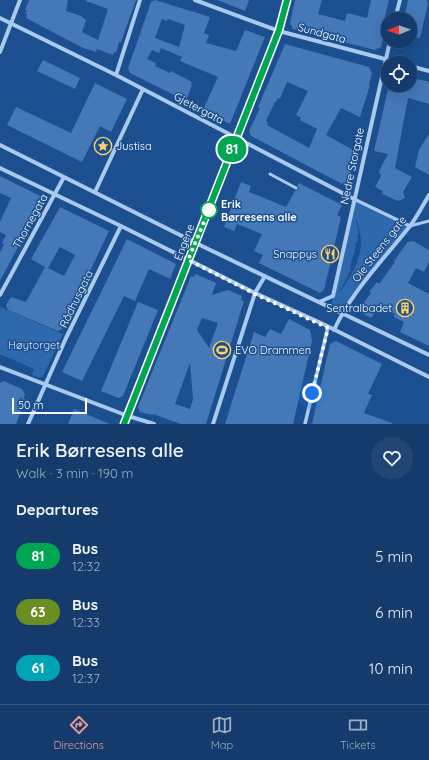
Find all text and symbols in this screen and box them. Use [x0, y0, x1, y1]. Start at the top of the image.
north arrow [381, 12, 417, 48]
map controls [381, 12, 417, 92]
street label: Sundgata [296, 20, 348, 46]
button: locate [381, 56, 417, 92]
street label: Gjetergata [172, 89, 226, 127]
street label: Nedre Storgate [337, 126, 367, 206]
place icon: Justisa [93, 136, 113, 156]
line badge: 81 [214, 136, 250, 162]
place label: Justisa [116, 139, 152, 153]
text: 81 [225, 140, 239, 158]
street label: Thornegata [9, 191, 51, 251]
place label: Erik Børresens alle [221, 197, 297, 224]
marker: Erik Børresens alle [200, 201, 218, 219]
street label: Ole Steens gate [349, 213, 409, 285]
street label: Engene [171, 222, 197, 262]
restaurant icon: Snappys [320, 244, 340, 264]
place label: Snappys [273, 247, 317, 261]
street label: Rådhusgata [56, 268, 96, 330]
building icon: Sentralbadet [395, 298, 415, 318]
place label: Sentralbadet [326, 301, 392, 315]
park label: Høytorget [8, 338, 60, 352]
sports icon: EVO Drammen [212, 340, 232, 360]
place label: EVO Drammen [235, 343, 311, 357]
your location [302, 383, 322, 403]
scale bar [12, 396, 87, 415]
text: 50 m [18, 398, 44, 412]
button: heart [371, 437, 413, 479]
text: Erik Børresens alle [16, 438, 184, 462]
text: Walk · 3 min · 190 m [16, 465, 133, 481]
text: Departures [16, 500, 98, 519]
text: Bus [72, 539, 98, 558]
text: 81 [31, 547, 45, 565]
text: 5 min [375, 547, 413, 566]
text: 12:32 [72, 558, 100, 574]
text: Bus [72, 595, 98, 614]
text: 63 [30, 603, 46, 621]
text: 6 min [375, 603, 413, 622]
text: 12:33 [72, 614, 100, 630]
text: Bus [72, 651, 98, 670]
text: 61 [32, 659, 44, 677]
text: 10 min [369, 659, 413, 678]
text: 12:37 [72, 670, 100, 686]
tab: Directions [53, 714, 104, 752]
tab: Map [211, 714, 233, 752]
tab: Tickets [340, 714, 376, 752]

